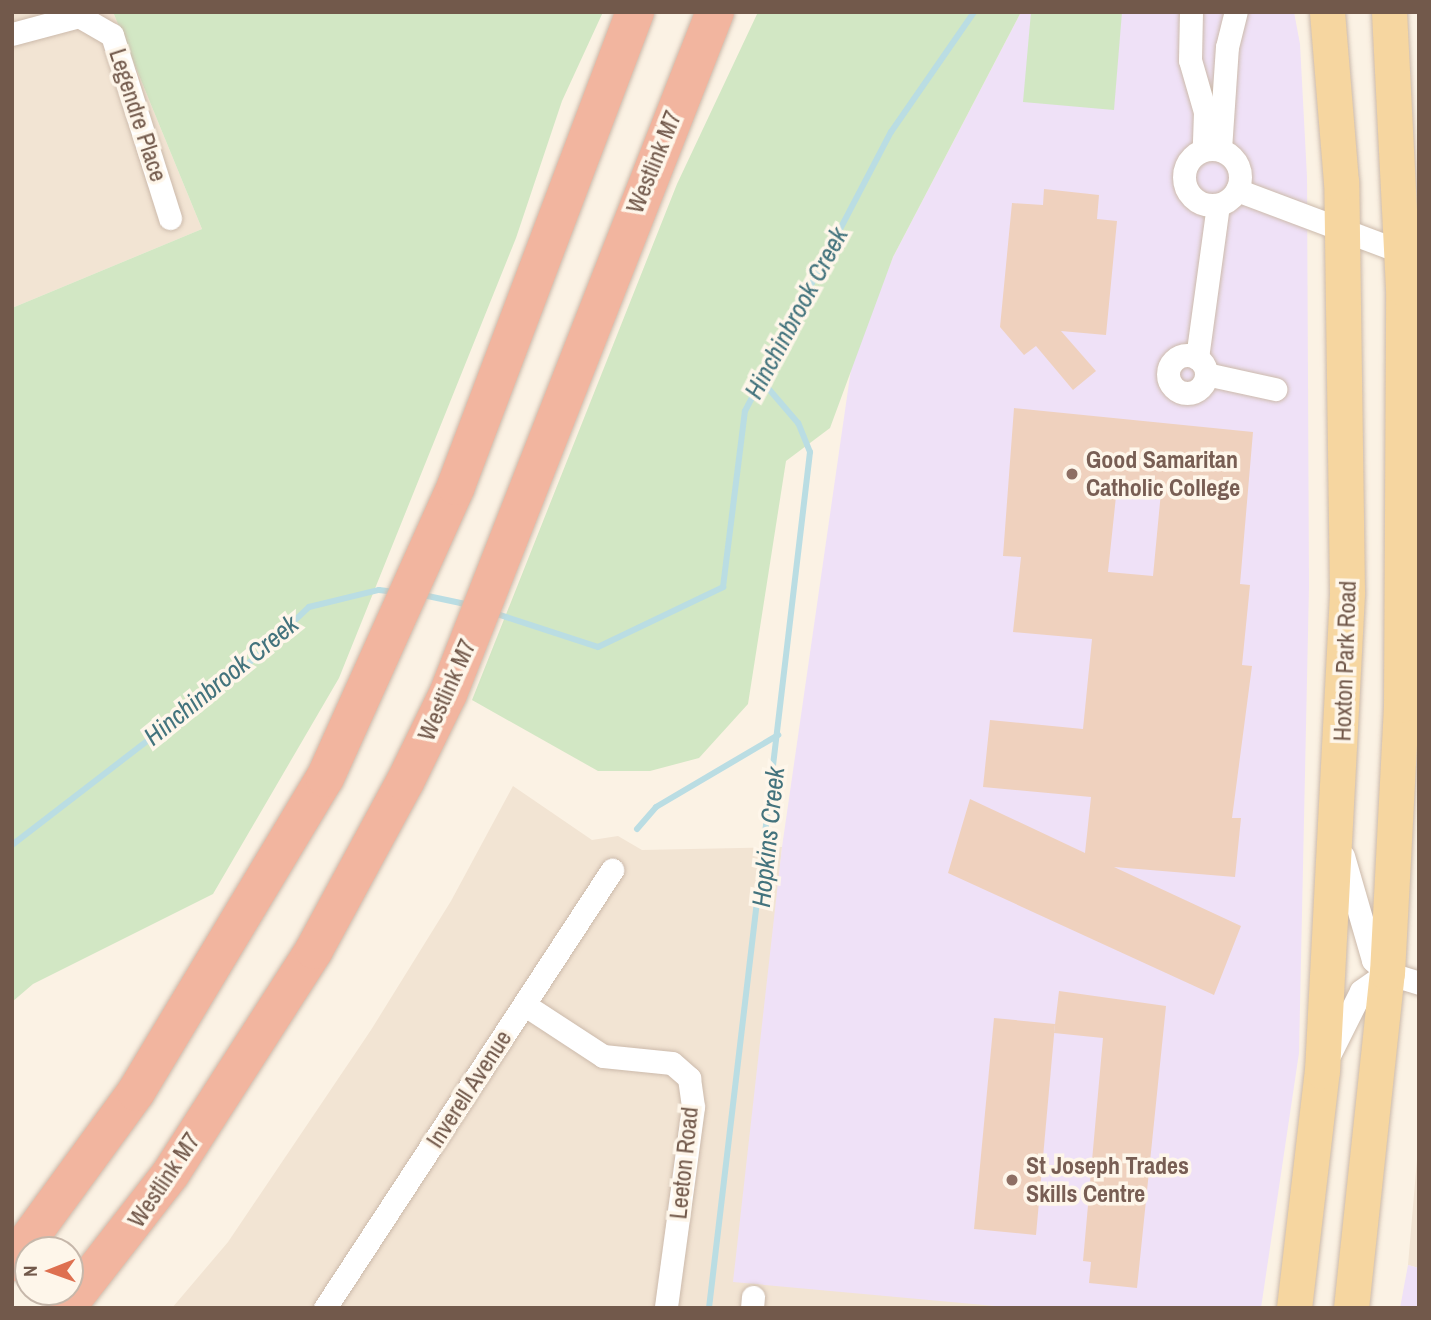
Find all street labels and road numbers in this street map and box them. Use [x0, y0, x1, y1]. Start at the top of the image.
street label: Legendre Place [103, 45, 173, 185]
street label: Westlink M7 [620, 107, 688, 217]
street label: Hoxton Park Road [1328, 580, 1362, 742]
street label: Westlink M7 [412, 635, 482, 745]
street label: Inverell Avenue [420, 1024, 518, 1154]
street label: Leeton Road [664, 1105, 704, 1221]
street label: Westlink M7 [122, 1127, 206, 1233]

